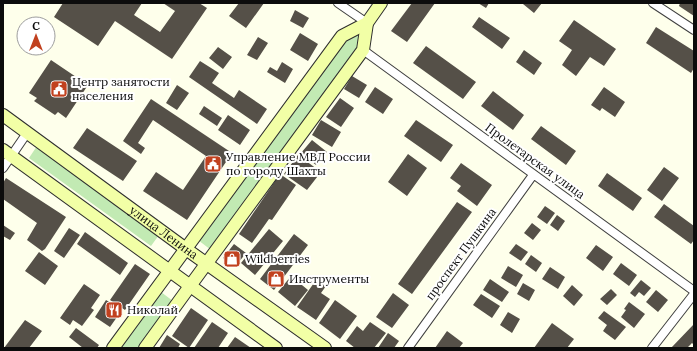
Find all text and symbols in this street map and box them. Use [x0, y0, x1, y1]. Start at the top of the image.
north arrow [16, 16, 56, 56]
text: С [32, 19, 40, 33]
place label: Центр занятости населения [72, 74, 170, 103]
public building icon: Центр занятости населения [49, 79, 69, 99]
street label: Пролетарская улица [483, 119, 588, 202]
place label: Управление МВД России по городу Шахты [225, 149, 371, 178]
public building icon: Управление МВД России по городу Шахты [203, 154, 223, 174]
street label: улица Ленина [127, 202, 201, 262]
street label: проспект Пушкина [422, 205, 499, 303]
shop icon: Wildberries [222, 249, 242, 269]
place label: Wildberries [245, 251, 310, 266]
shop icon: Инструменты [266, 269, 286, 289]
place label: Инструменты [289, 271, 369, 286]
restaurant icon: Николай [104, 300, 124, 320]
place label: Николай [127, 302, 178, 317]

